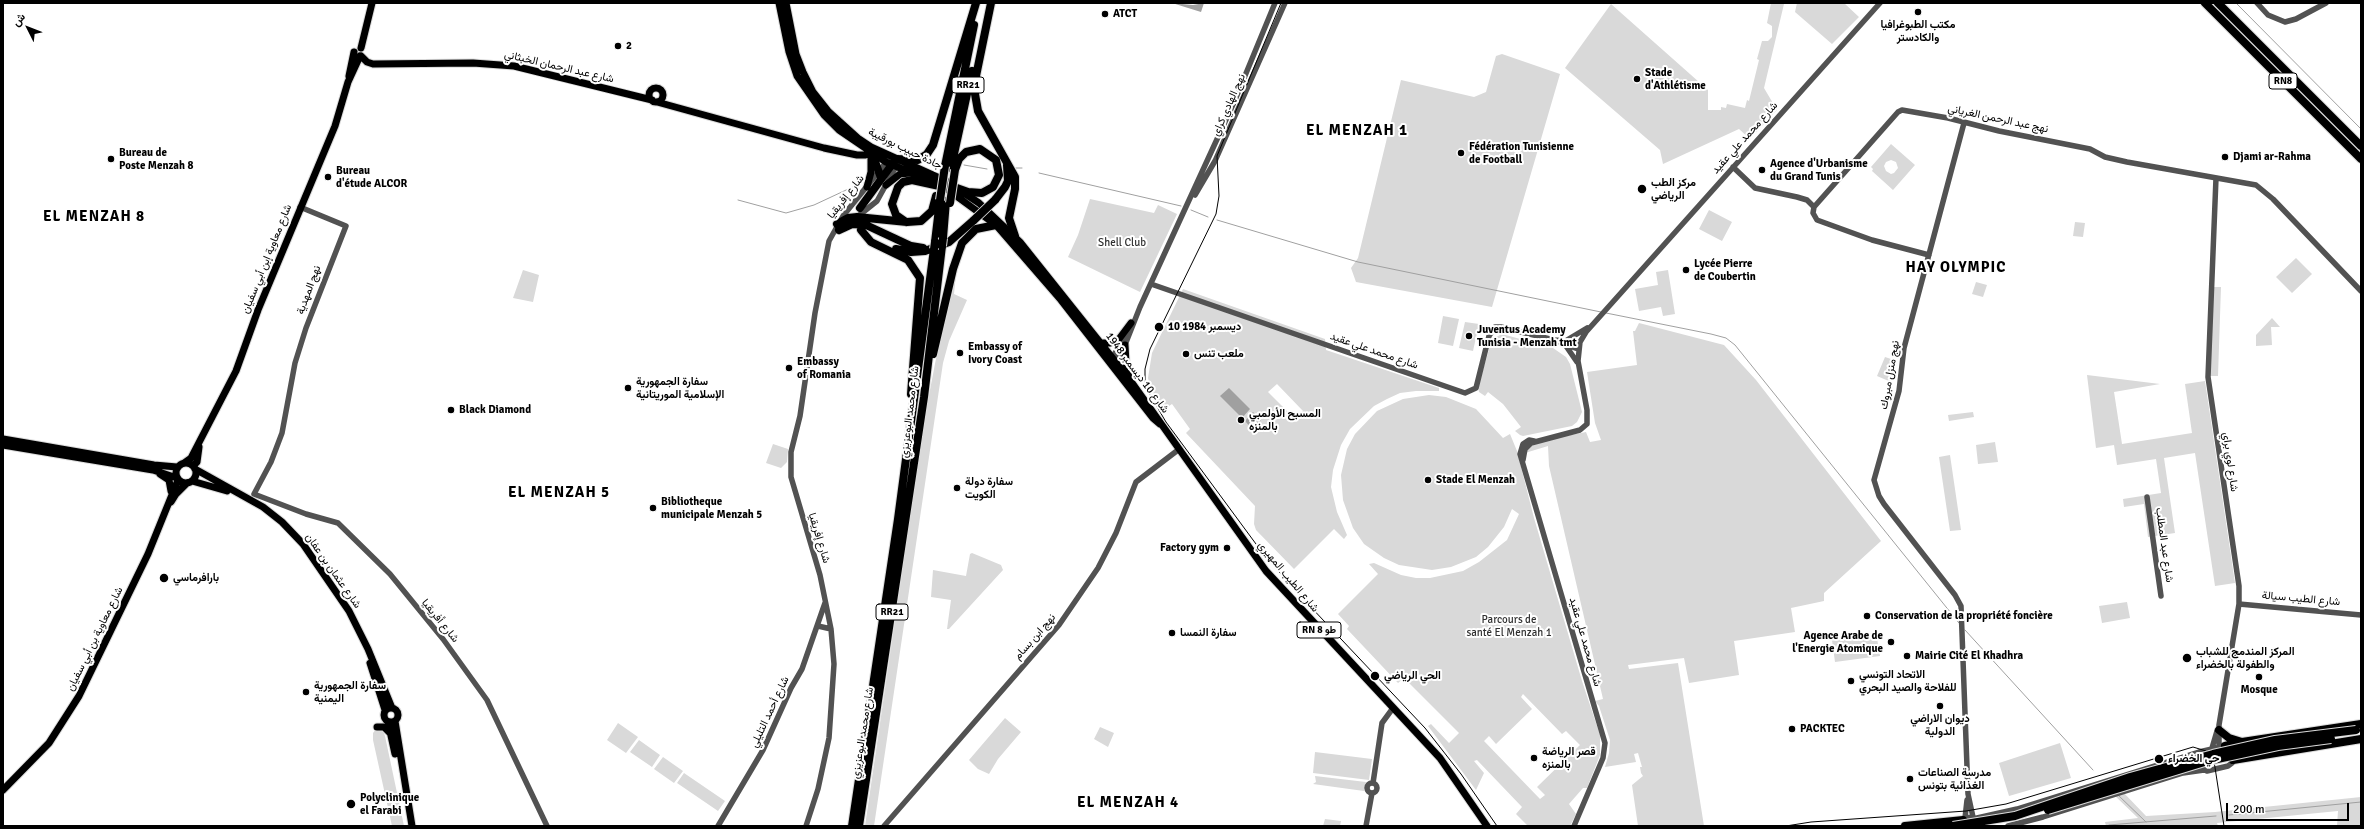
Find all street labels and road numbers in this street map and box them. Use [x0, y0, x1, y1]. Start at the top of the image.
street label: شارع عبد الرحمان الخبثاني [503, 48, 615, 86]
street label: نهج الهادي كراي [1209, 72, 1249, 138]
road number: RN8 [2269, 73, 2297, 89]
road number: RR21 [952, 77, 984, 93]
street label: شارع محمد علي عقيد [1709, 99, 1781, 177]
street label: نهج عبد الرحمن الغرياني [1947, 102, 2049, 136]
street label: جادة حبيب بورقيبة [866, 125, 944, 173]
street label: شارع إفريقيا [825, 172, 867, 222]
street label: شارع معاوية إبن أبي سفيان [239, 202, 295, 316]
street label: نهج المهدية [294, 264, 324, 316]
street label: شارع 10 ديسمبر 1948 [1102, 330, 1172, 416]
street label: شارع محمد علي عقيد [1328, 330, 1420, 372]
street label: نهج منزل مبروك [1877, 339, 1903, 411]
street label: شارع محمد البوعزيزي [898, 365, 922, 459]
street label: شارع لوي براي [2219, 431, 2241, 493]
street label: شارع عبد المطلب [2152, 507, 2176, 583]
street label: شارع إفريقيا [805, 511, 833, 565]
street label: شارع عثمان بن عفان [302, 531, 364, 611]
street label: شارع الطيب المهيري [1255, 539, 1321, 615]
street label: شارع معاوية بن أبي سفيان [64, 585, 126, 693]
street label: شارع الطيب سيالة [2261, 589, 2341, 609]
street label: شارع محمد علي عقيد [1566, 596, 1604, 688]
street label: شارع أفريقيا [418, 597, 462, 645]
road number: RR21 [876, 604, 908, 620]
street label: نهج ابن بسام [1011, 611, 1059, 663]
road number: RN 8 طو [1297, 622, 1341, 638]
street label: شارع أحمد التليلي [748, 674, 792, 750]
street label: شارع محمد البوعزيزي [849, 686, 877, 780]

